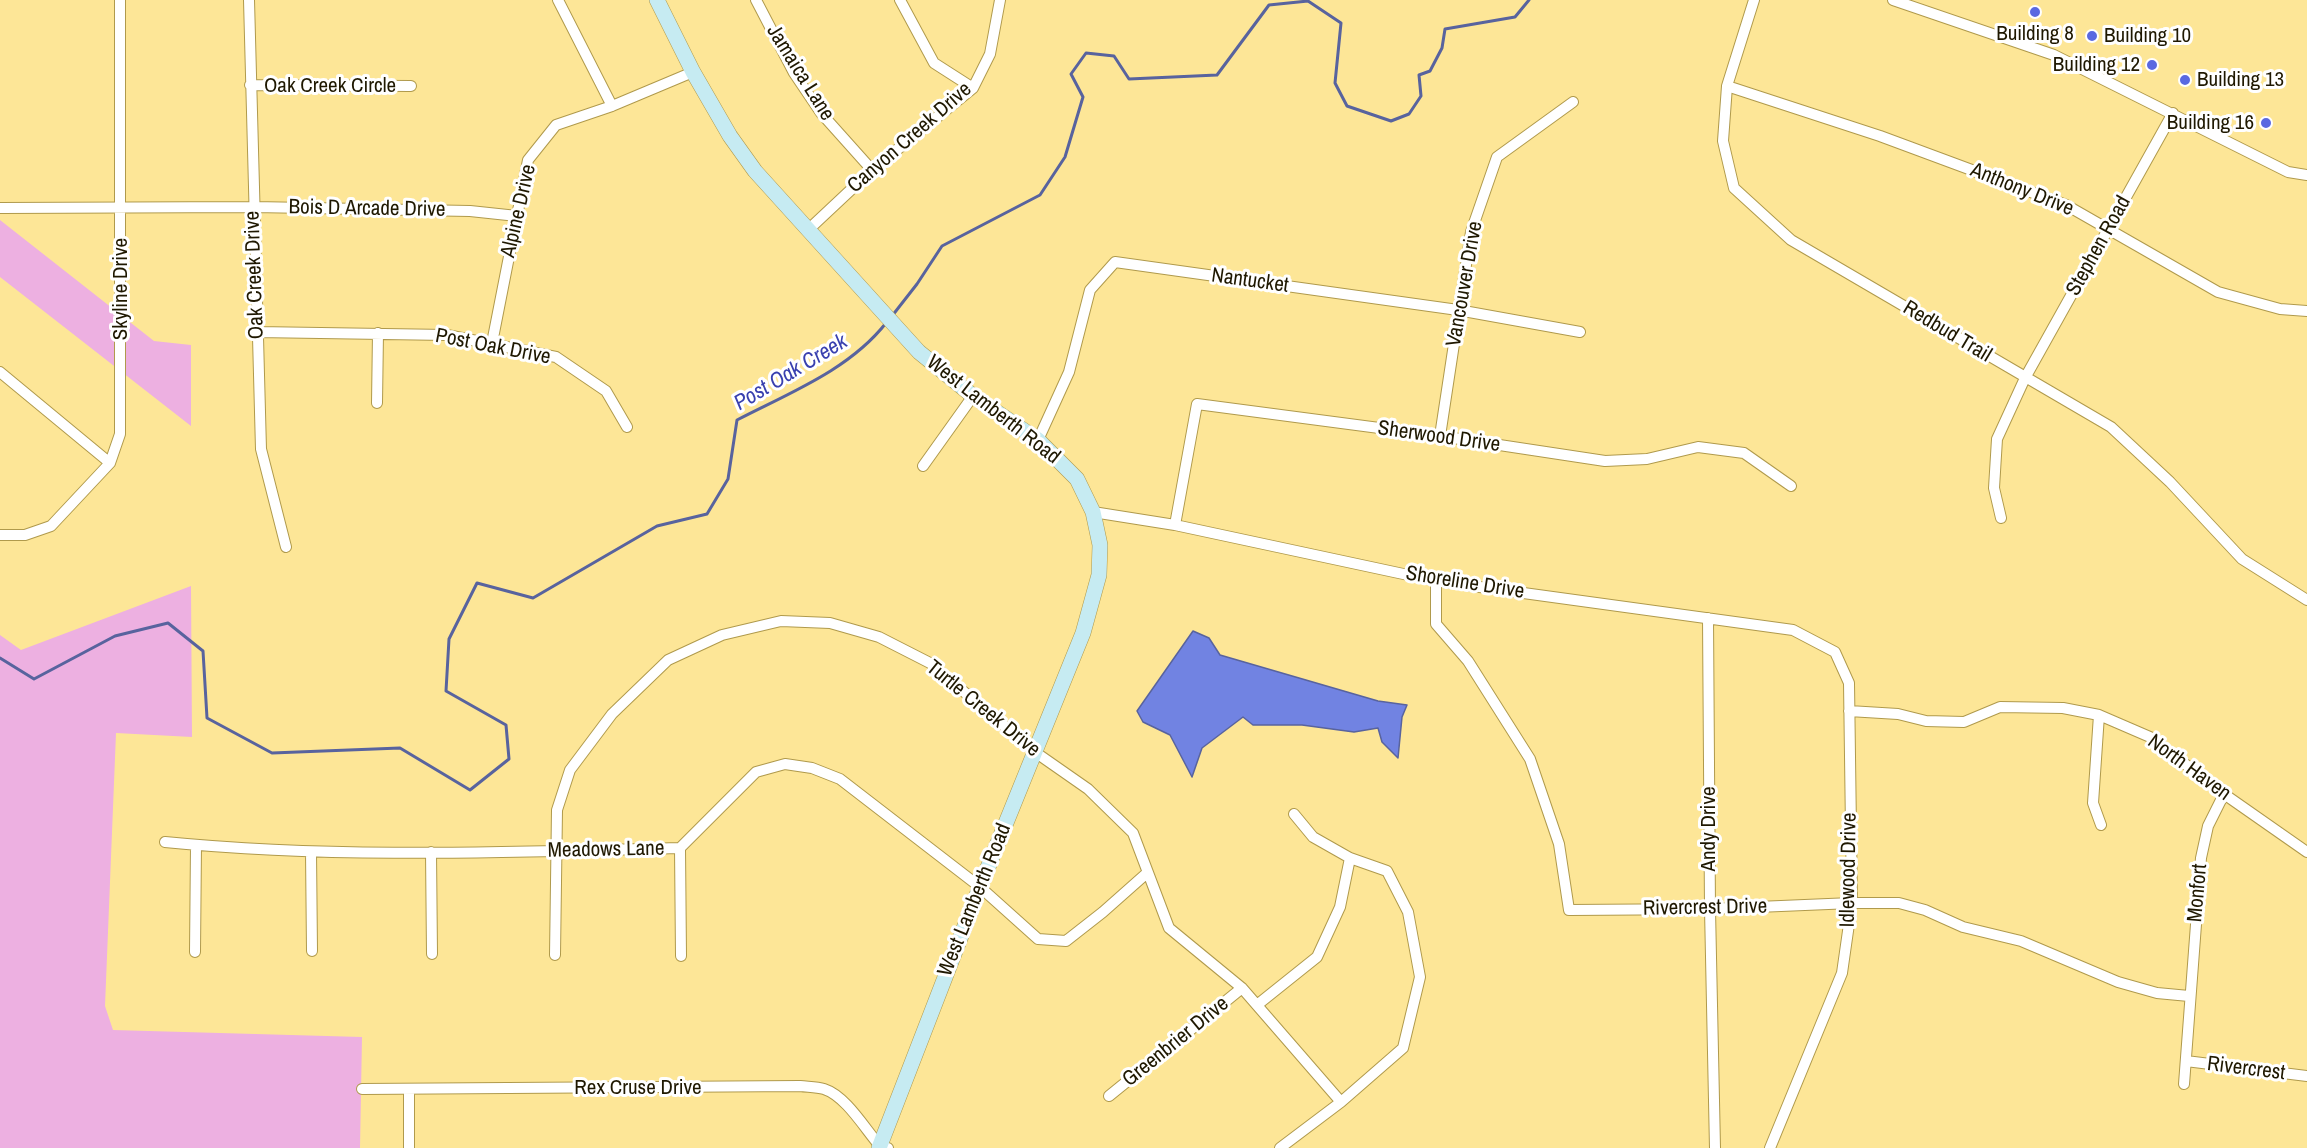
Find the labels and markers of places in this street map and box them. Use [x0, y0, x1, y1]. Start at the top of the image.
marker: Building 8 [2028, 5, 2042, 19]
place label: Building 8 [1996, 21, 2074, 47]
place label: Building 10 [2104, 23, 2191, 49]
marker: Building 10 [2085, 29, 2099, 43]
place label: Building 12 [2053, 52, 2140, 78]
marker: Building 12 [2145, 58, 2159, 72]
place label: Building 13 [2197, 67, 2284, 93]
marker: Building 13 [2178, 73, 2192, 87]
place label: Building 16 [2167, 110, 2254, 136]
marker: Building 16 [2259, 116, 2273, 130]

